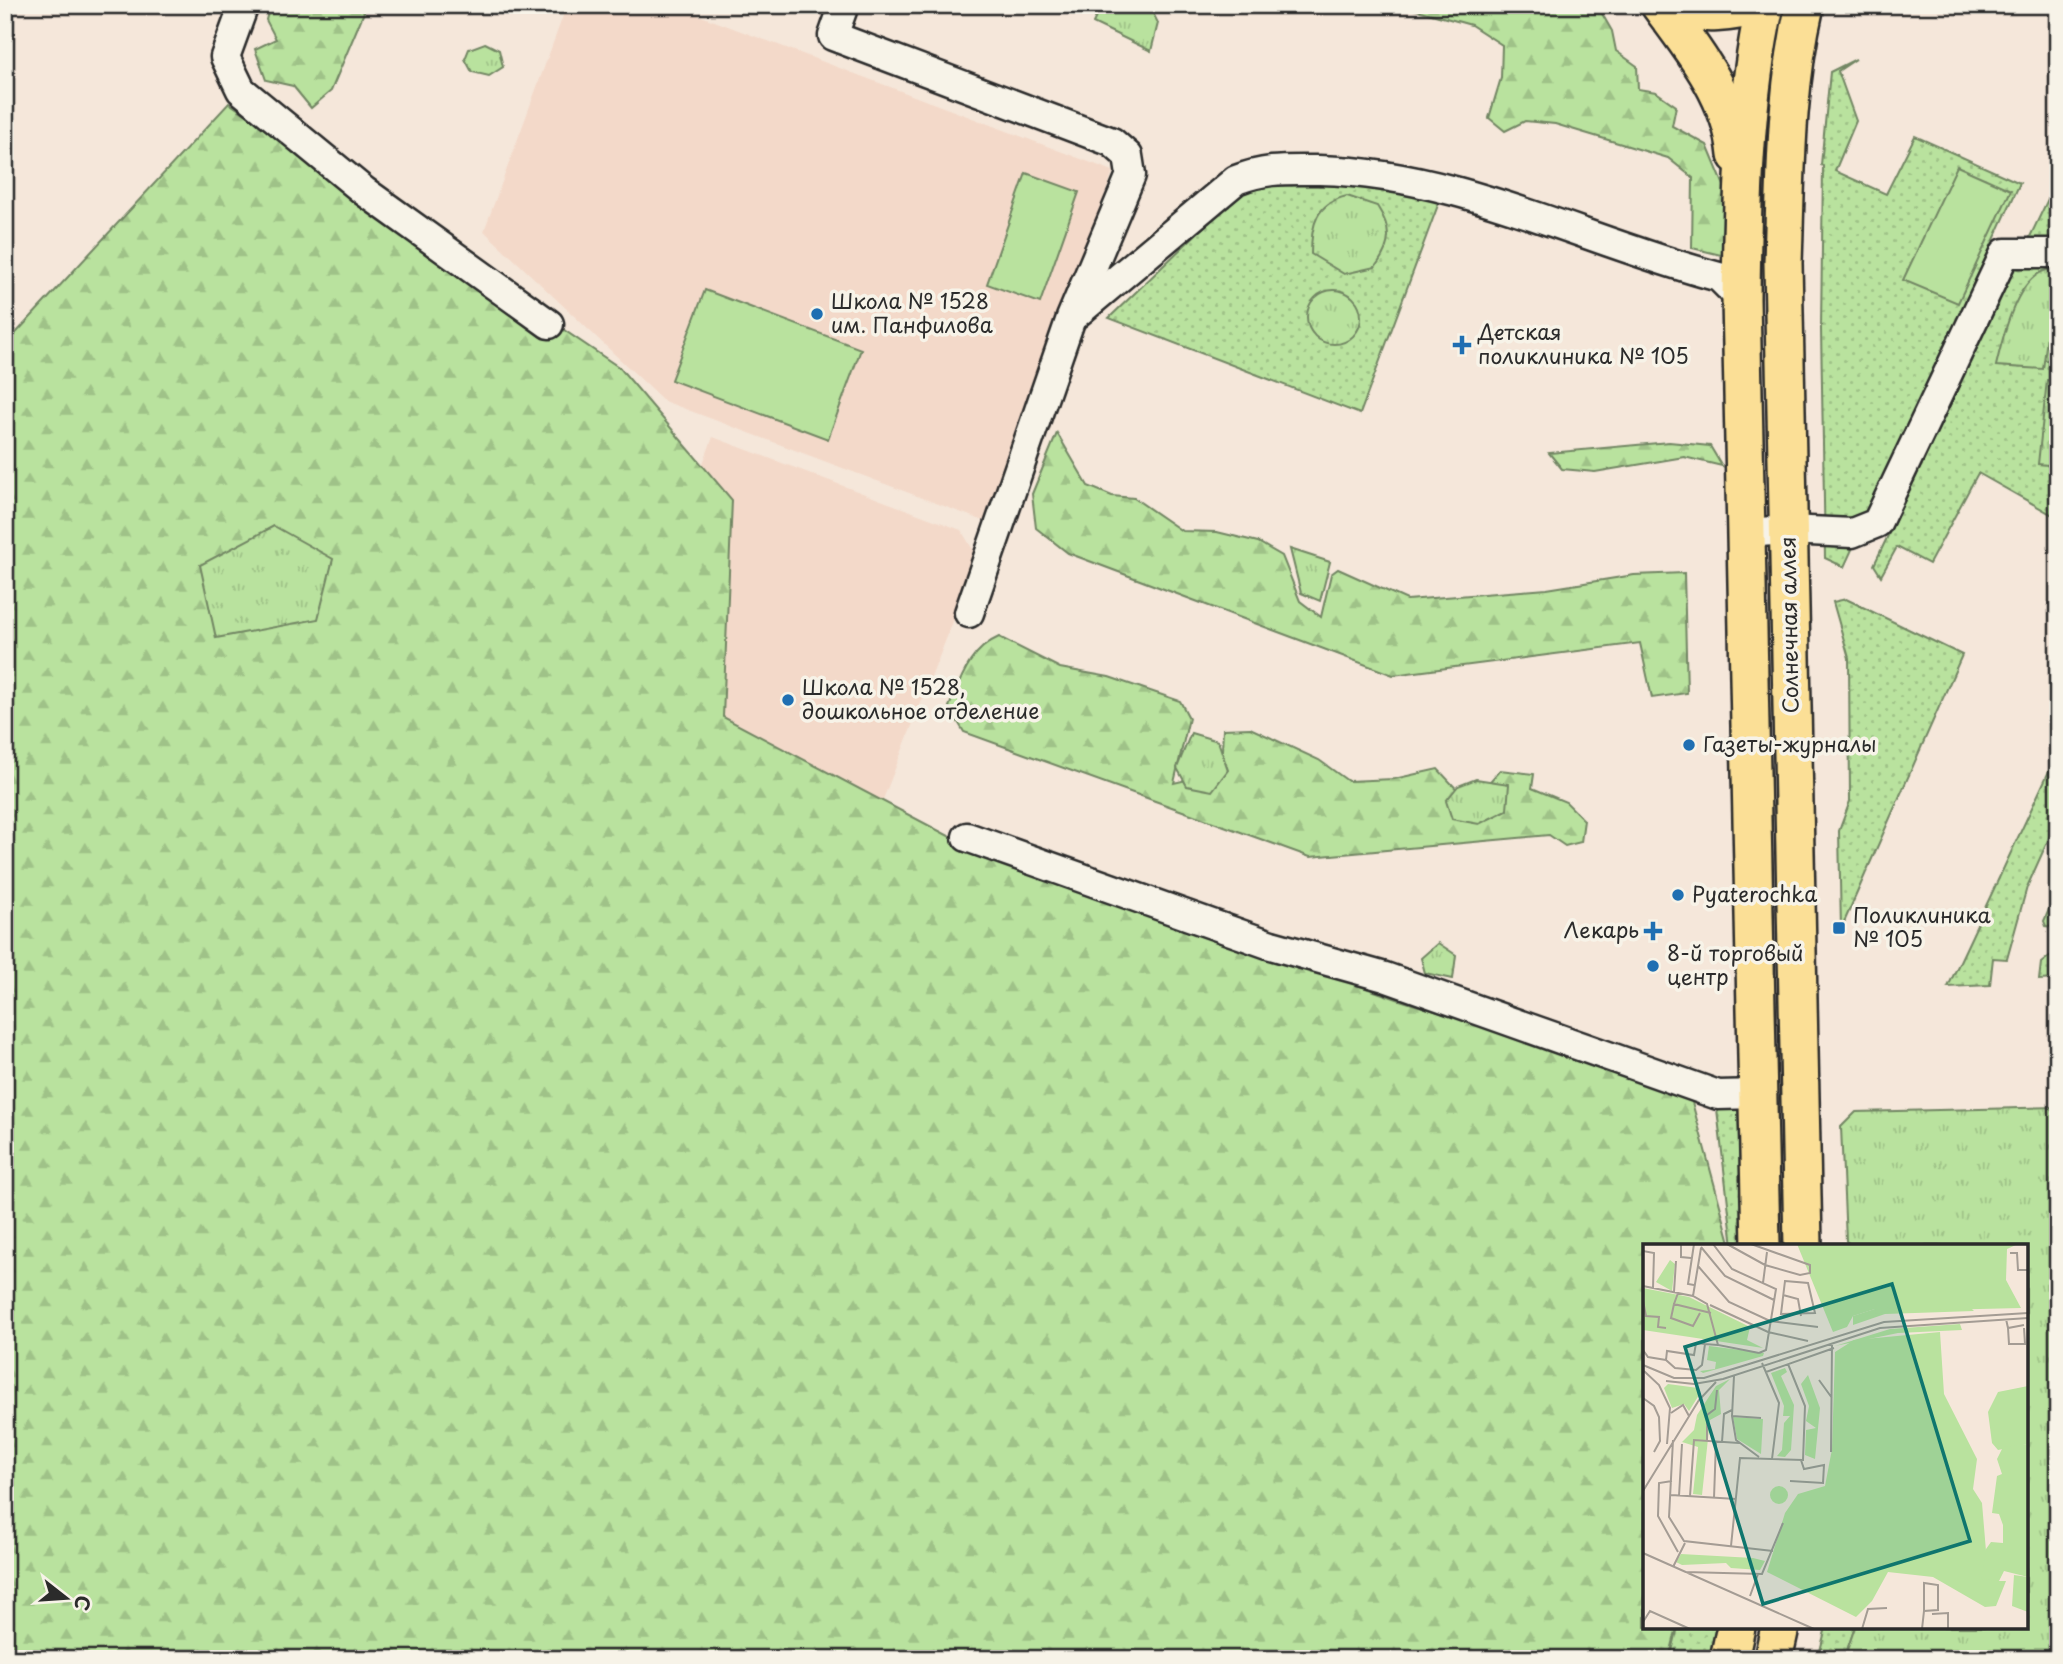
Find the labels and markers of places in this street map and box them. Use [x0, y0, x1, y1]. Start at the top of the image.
place label: Школа № 1528 им. Панфилова [831, 284, 993, 340]
marker: Школа № 1528 им. Панфилова [809, 306, 825, 322]
place label: Детская поликлиника № 105 [1477, 315, 1689, 371]
marker: Детская поликлиника № 105 [1452, 335, 1472, 355]
place label: Школа № 1528, дошкольное отделение [802, 670, 1039, 726]
marker: Школа № 1528, дошкольное отделение [780, 692, 796, 708]
place label: Газеты-журналы [1703, 727, 1877, 759]
marker: Газеты-журналы [1681, 737, 1697, 753]
place label: Pyaterochka [1692, 877, 1817, 909]
marker: Pyaterochka [1670, 887, 1686, 903]
place label: Поликлиника № 105 [1853, 898, 1991, 954]
place label: Лекарь [1564, 913, 1639, 945]
marker: Поликлиника № 105 [1831, 920, 1847, 936]
marker: Лекарь [1645, 923, 1661, 939]
place label: 8-й торговый центр [1667, 936, 1803, 992]
marker: 8-й торговый центр [1645, 958, 1661, 974]

